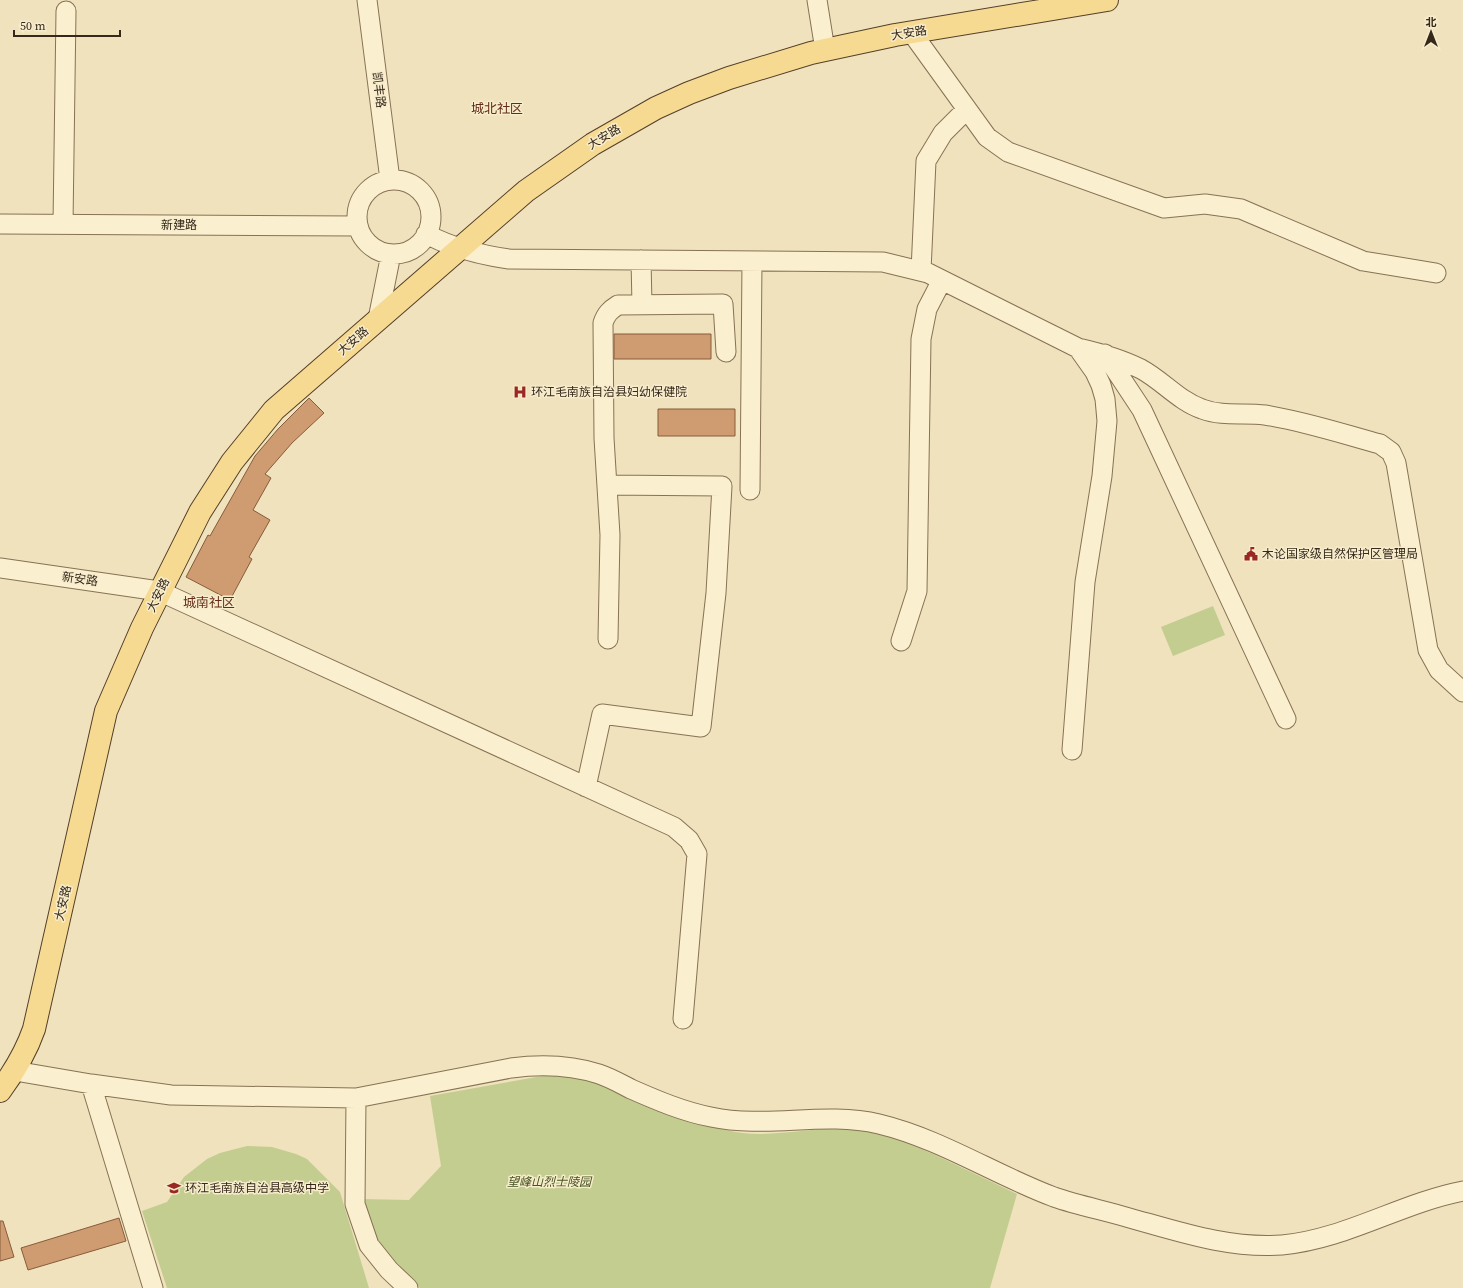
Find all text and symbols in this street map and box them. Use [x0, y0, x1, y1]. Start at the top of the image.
scale bar [14, 12, 120, 38]
north arrow [1411, 12, 1451, 52]
text: 北 [1426, 15, 1437, 30]
text: 50 m [20, 18, 46, 34]
street label: 大安路 [890, 22, 928, 44]
street label: 凯丰路 [369, 71, 389, 109]
district label: 城北社区 [471, 100, 523, 117]
street label: 大安路 [584, 121, 624, 153]
street label: 新建路 [161, 217, 197, 233]
street label: 大安路 [334, 323, 372, 359]
hospital icon: 环江毛南族自治县妇幼保健院 [512, 384, 528, 400]
place label: 环江毛南族自治县妇幼保健院 [531, 384, 687, 400]
public building icon: 木论国家级自然保护区管理局 [1243, 546, 1259, 562]
place label: 木论国家级自然保护区管理局 [1262, 546, 1418, 562]
street label: 新安路 [61, 569, 99, 589]
street label: 大安路 [143, 575, 173, 615]
district label: 城南社区 [183, 594, 235, 611]
street label: 大安路 [51, 884, 75, 922]
park label: 望峰山烈士陵园 [507, 1174, 593, 1190]
school or university icon: 环江毛南族自治县高级中学 [166, 1180, 182, 1196]
place label: 环江毛南族自治县高级中学 [185, 1180, 329, 1196]

